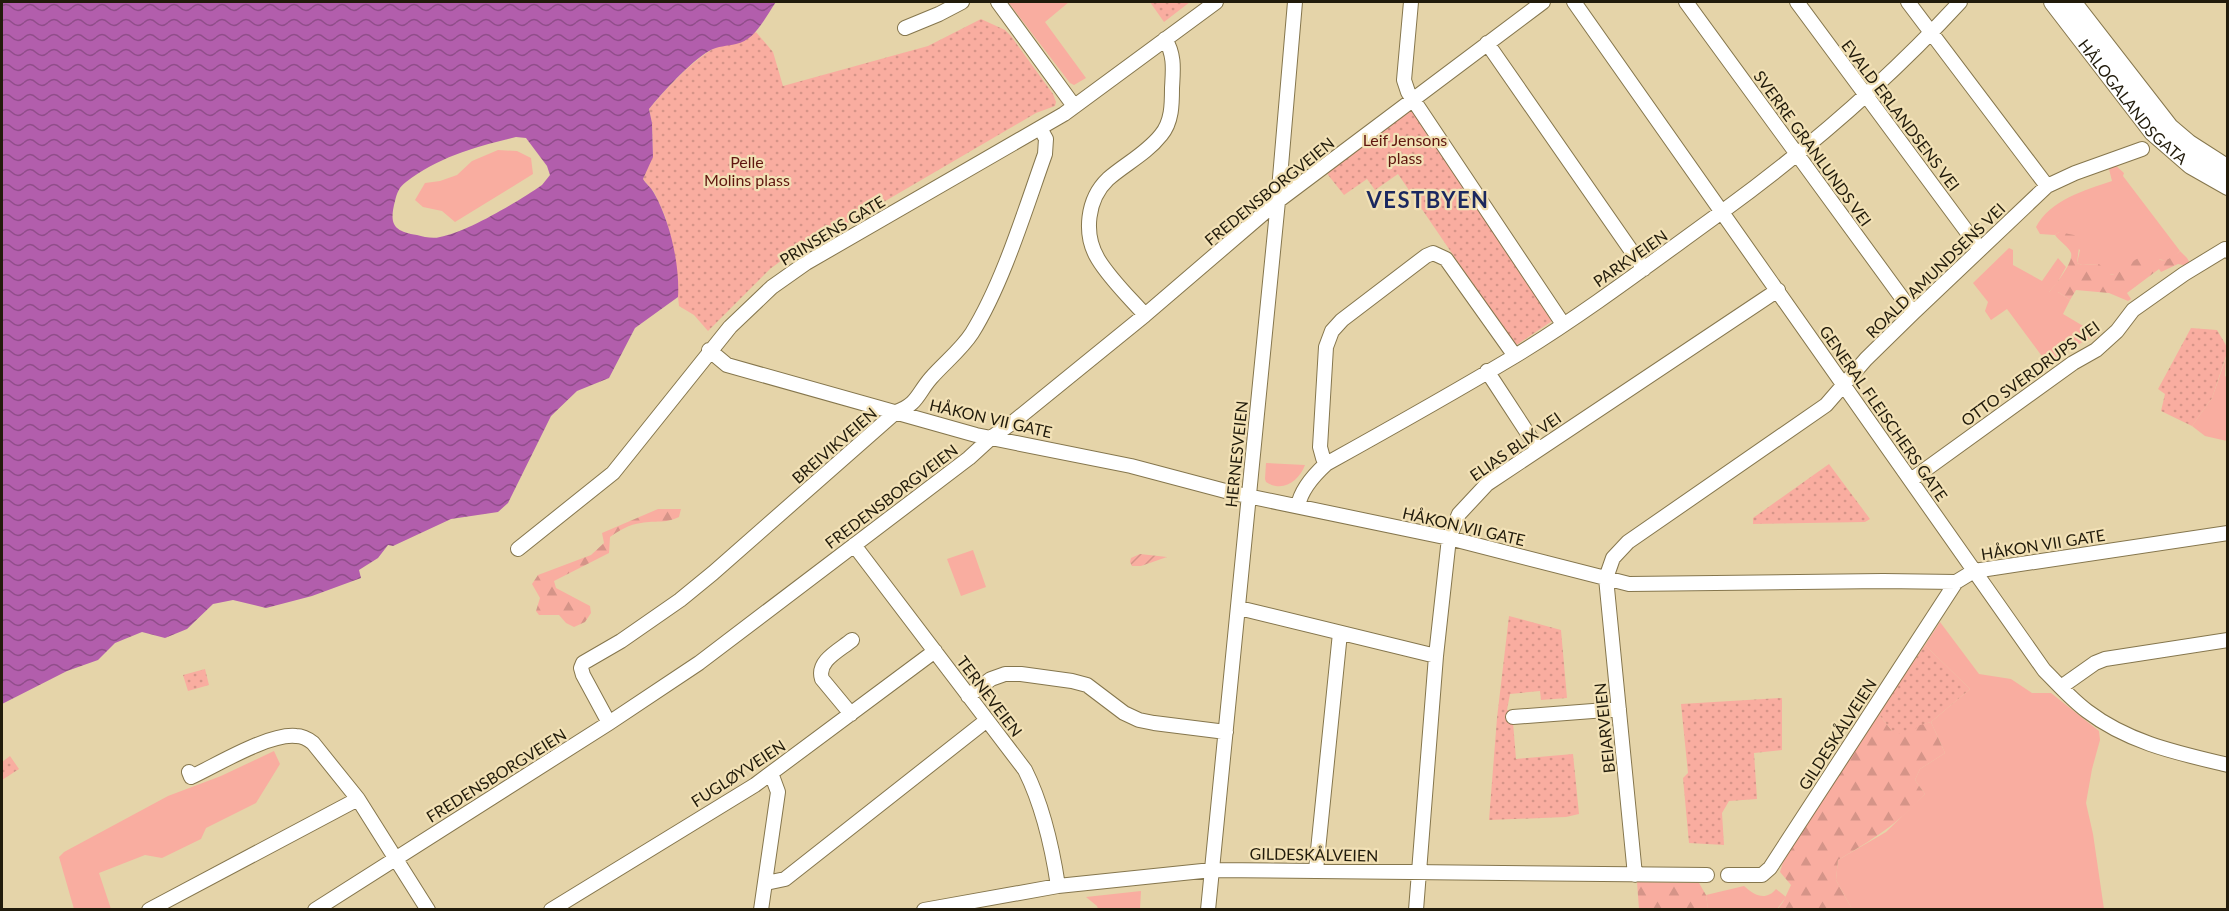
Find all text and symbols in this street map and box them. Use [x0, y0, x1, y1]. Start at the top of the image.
street label: HÅLOGALANDSGATA [2075, 35, 2192, 168]
street label: EVALD ERLANDSENS VEI [1838, 36, 1964, 194]
street label: SVERRE GRANLUNDS VEI [1750, 67, 1876, 229]
park label: Leif Jensons plass [1363, 130, 1447, 167]
street label: FREDENSBORGVEIEN [1200, 133, 1338, 249]
park label: Pelle Molins plass [704, 152, 790, 189]
district label: VESTBYEN [1366, 186, 1490, 213]
street label: PRINSENS GATE [776, 191, 888, 269]
street label: ROALD AMUNDSENS VEI [1862, 199, 2008, 341]
street label: PARKVEIEN [1589, 225, 1671, 291]
street label: OTTO SVERDRUPS VEI [1957, 316, 2103, 430]
street label: GENERAL FLEISCHERS GATE [1816, 322, 1952, 504]
street label: HÅKON VII GATE [928, 395, 1054, 441]
street label: HERNESVEIEN [1221, 400, 1251, 508]
street label: BREIVIKVEIEN [788, 403, 880, 487]
street label: ELIAS BLIX VEI [1466, 408, 1564, 484]
street label: FREDENSBORGVEIEN [821, 440, 961, 552]
street label: HÅKON VII GATE [1401, 503, 1527, 549]
street label: HÅKON VII GATE [1980, 525, 2106, 563]
street label: TERNEVEIEN [953, 652, 1027, 740]
street label: GILDESKÅLVEIEN [1794, 675, 1880, 793]
street label: BEIARVEIEN [1590, 682, 1618, 774]
street label: FREDENSBORGVEIEN [423, 724, 569, 826]
street label: FUGLØYVEIEN [687, 736, 789, 810]
street label: GILDESKÅLVEIEN [1249, 843, 1379, 865]

